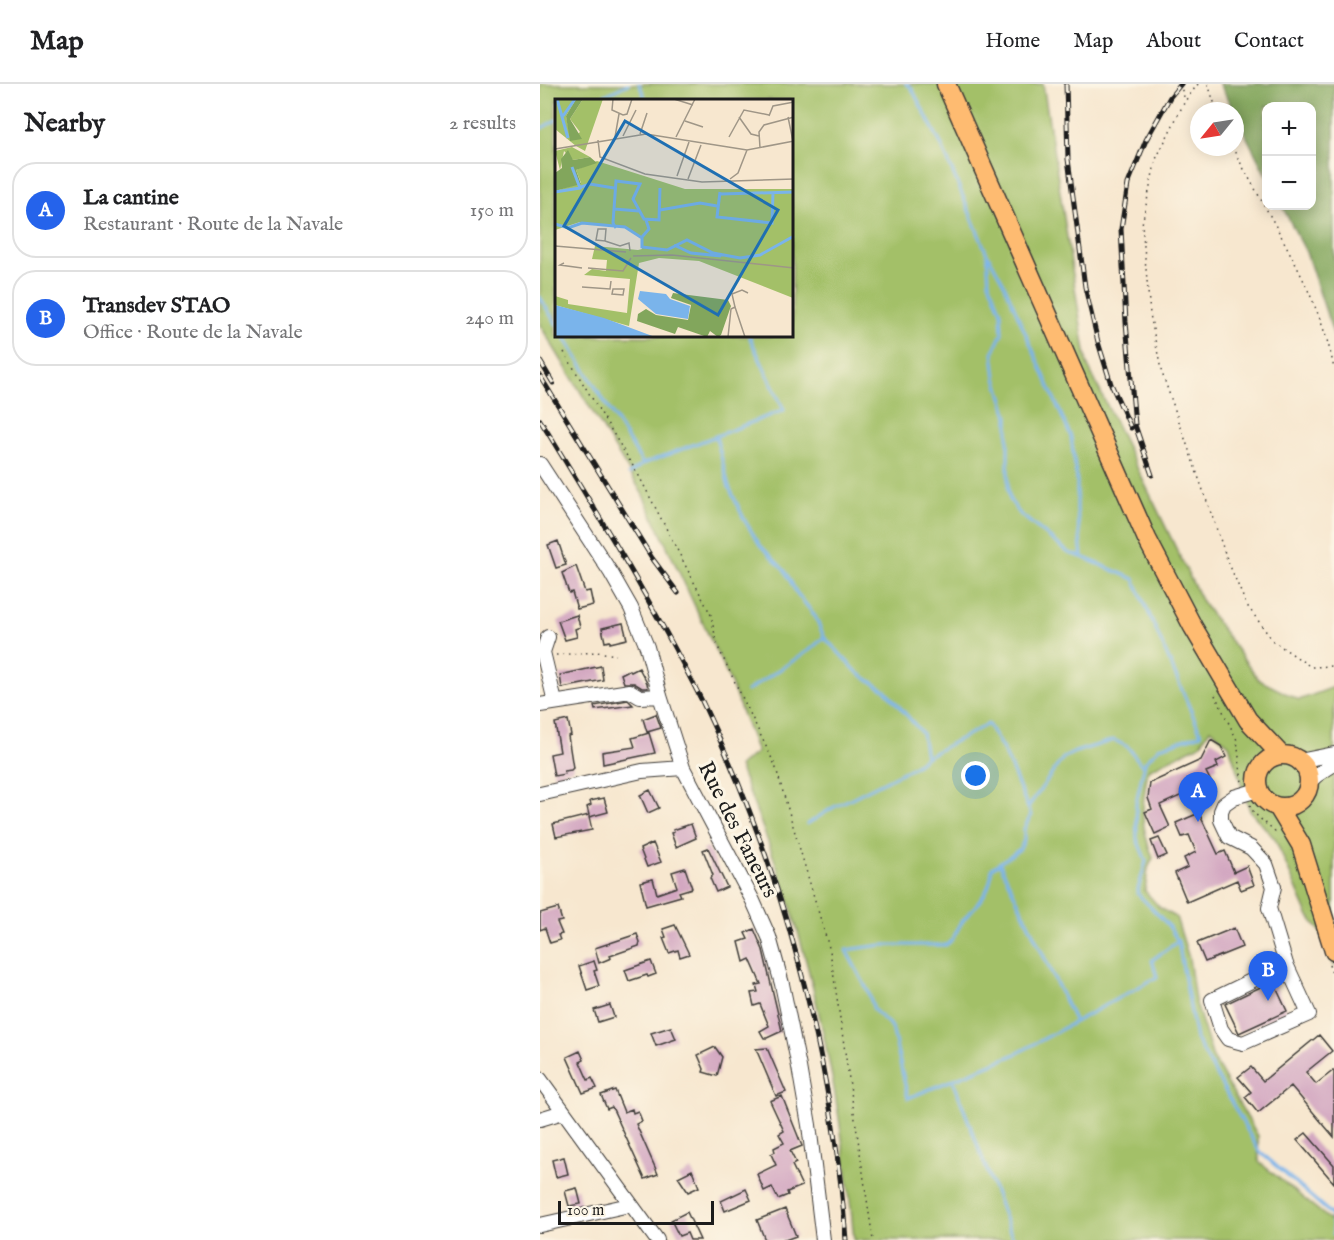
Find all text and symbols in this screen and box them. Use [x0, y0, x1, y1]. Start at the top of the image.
text: Map [30, 24, 84, 59]
text: Home [985, 28, 1040, 55]
text: Map [1073, 28, 1113, 55]
text: About [1146, 28, 1201, 55]
text: Contact [1234, 28, 1304, 55]
inset map [555, 99, 794, 338]
north arrow [1190, 102, 1244, 156]
map controls [1262, 102, 1316, 210]
button: + [1262, 102, 1316, 156]
text: Nearby [24, 107, 105, 140]
text: 2 results [449, 111, 516, 136]
button: − [1262, 156, 1316, 210]
text: La cantine [83, 184, 179, 212]
text: A [39, 198, 52, 223]
text: 150 m [470, 198, 514, 223]
text: Restaurant · Route de la Navale [83, 212, 343, 237]
text: Transdev STAO [83, 292, 230, 320]
text: B [39, 306, 52, 331]
text: 240 m [465, 306, 514, 331]
text: Office · Route de la Navale [83, 320, 303, 345]
street label: Rue des Faneurs [691, 757, 784, 903]
your location [961, 761, 990, 790]
pin: A [1178, 772, 1218, 822]
pin: B [1248, 952, 1288, 1001]
scale bar [558, 1198, 714, 1226]
text: 100 m [567, 1201, 604, 1221]

